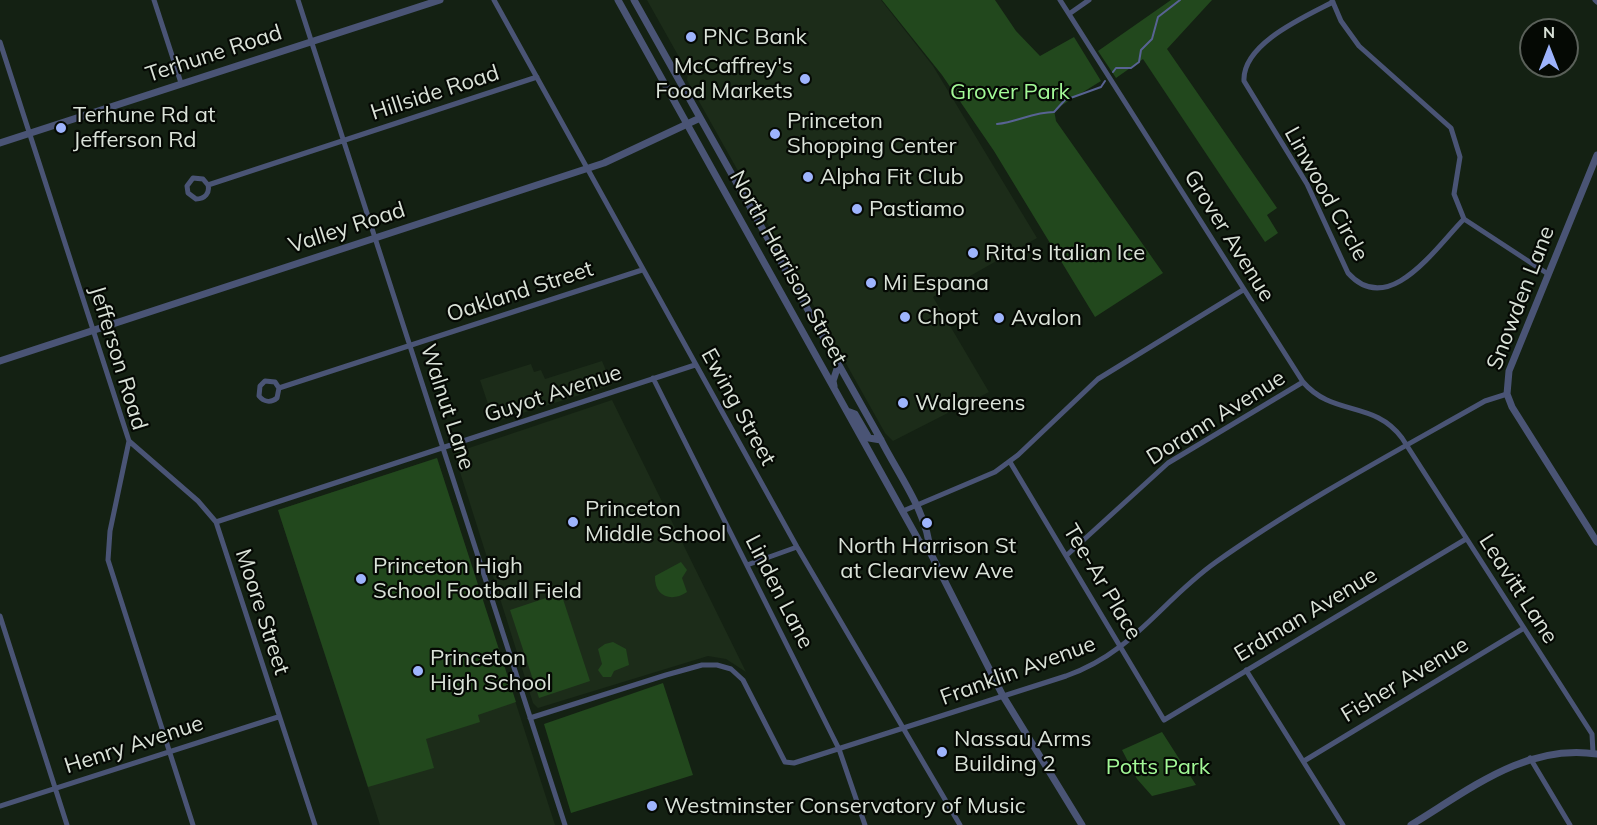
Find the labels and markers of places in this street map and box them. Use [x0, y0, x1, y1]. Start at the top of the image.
place label: PNC Bank [703, 24, 807, 50]
marker: PNC Bank [684, 30, 698, 44]
place label: McCaffrey's Food Markets [655, 53, 793, 104]
marker: McCaffrey's Food Markets [798, 72, 812, 86]
place label: Terhune Rd at Jefferson Rd [73, 102, 216, 154]
place label: Princeton Shopping Center [787, 108, 956, 160]
marker: Terhune Rd at Jefferson Rd [54, 121, 68, 135]
marker: Princeton Shopping Center [768, 127, 782, 141]
place label: Alpha Fit Club [820, 164, 964, 190]
marker: Alpha Fit Club [801, 170, 815, 184]
place label: Pastiamo [869, 196, 965, 222]
marker: Pastiamo [850, 202, 864, 216]
place label: Rita's Italian Ice [985, 240, 1145, 266]
marker: Rita's Italian Ice [966, 246, 980, 260]
place label: Mi Espana [883, 270, 989, 296]
marker: Mi Espana [864, 276, 878, 290]
place label: Chopt [917, 304, 978, 330]
place label: Avalon [1011, 305, 1082, 331]
marker: Chopt [898, 310, 912, 324]
marker: Avalon [992, 311, 1006, 325]
place label: Walgreens [915, 390, 1025, 416]
marker: Walgreens [896, 396, 910, 410]
place label: Princeton Middle School [585, 496, 726, 548]
marker: Princeton Middle School [566, 515, 580, 529]
marker: North Harrison St at Clearview Ave [920, 516, 934, 530]
place label: North Harrison St at Clearview Ave [838, 533, 1016, 584]
place label: Princeton High School Football Field [373, 553, 582, 604]
marker: Princeton High School Football Field [354, 572, 368, 586]
place label: Princeton High School [430, 645, 552, 696]
marker: Princeton High School [411, 664, 425, 678]
place label: Nassau Arms Building 2 [954, 726, 1091, 778]
marker: Nassau Arms Building 2 [935, 745, 949, 759]
place label: Westminster Conservatory of Music [664, 793, 1026, 819]
marker: Westminster Conservatory of Music [645, 799, 659, 813]

